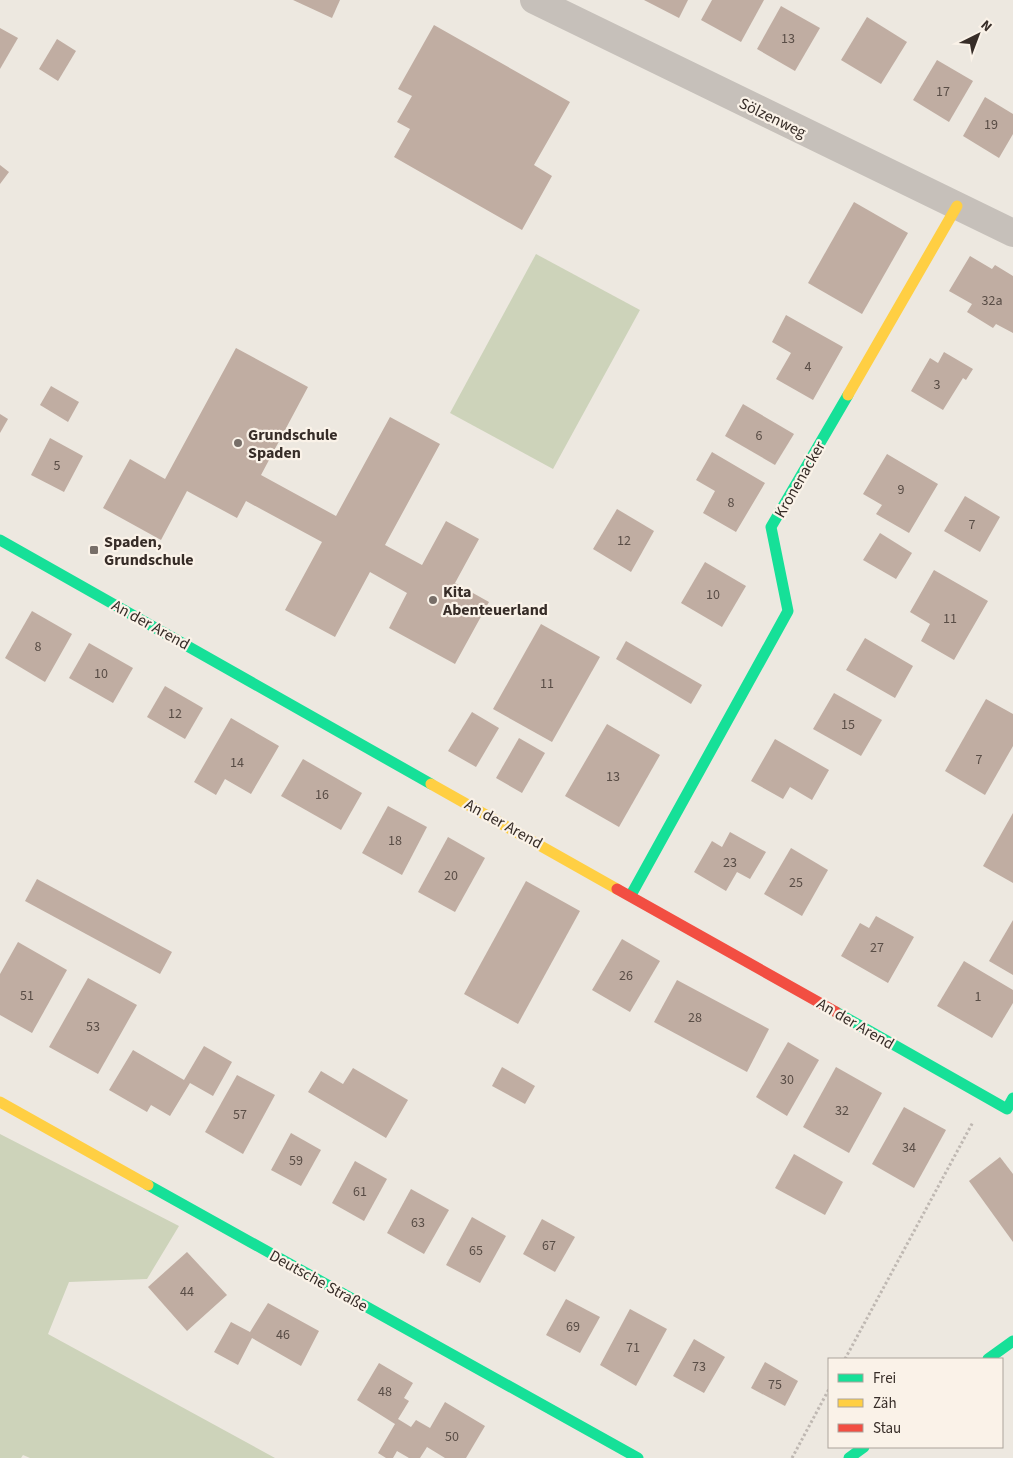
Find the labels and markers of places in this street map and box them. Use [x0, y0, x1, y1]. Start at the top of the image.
place label: Grundschule Spaden [248, 424, 338, 464]
marker: Grundschule Spaden [232, 437, 244, 449]
place label: Spaden, Grundschule [104, 531, 194, 571]
marker: Spaden, Grundschule [88, 544, 100, 556]
place label: Kita Abenteuerland [442, 581, 548, 621]
marker: Kita Abenteuerland [427, 594, 439, 606]

